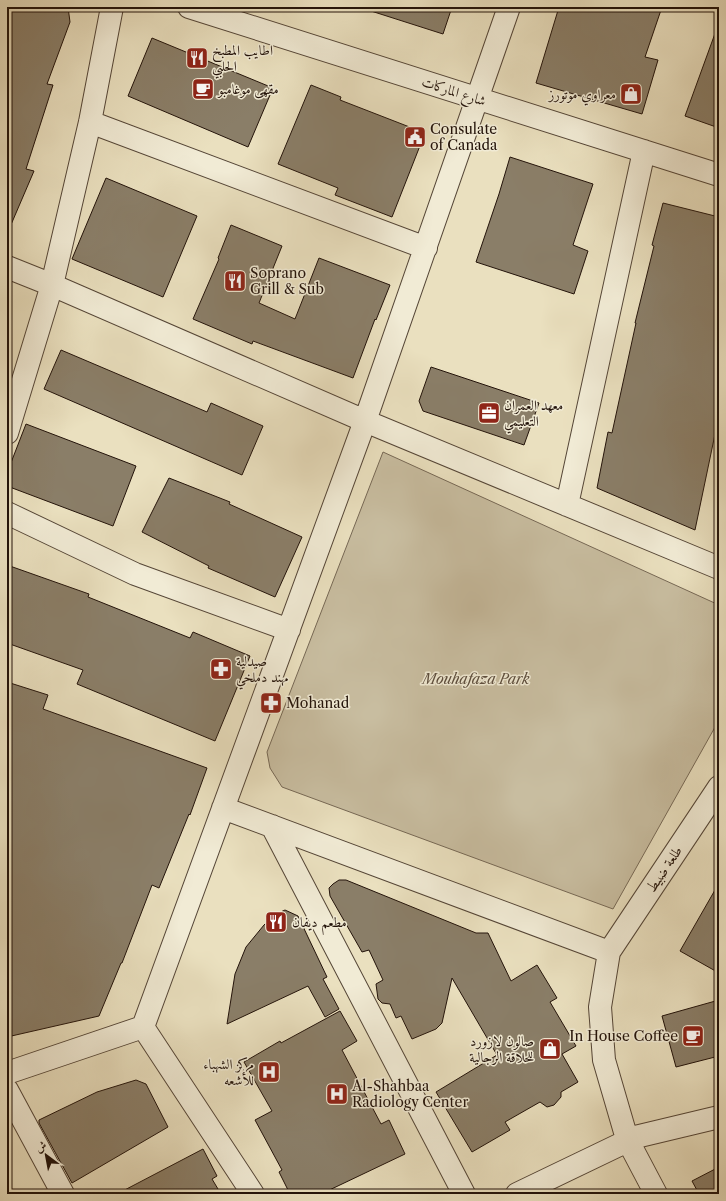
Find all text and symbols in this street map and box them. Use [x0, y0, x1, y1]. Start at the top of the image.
place label: اطايب المطبخ الحلبي [212, 41, 273, 79]
restaurant icon: اطايب المطبخ الحلبي [184, 45, 210, 71]
street label: شارع الماركات [419, 72, 488, 113]
cafe icon: مقهى موغامبو [190, 76, 216, 102]
place label: مقهى موغامبو [216, 80, 279, 99]
shop icon: معراوي موتورز [618, 81, 644, 107]
place label: معراوي موتورز [547, 85, 616, 106]
place label: Consulate of Canada [430, 120, 498, 154]
public building icon: Consulate of Canada [402, 124, 428, 150]
place label: Soprano Grill & Sub [250, 264, 324, 298]
restaurant icon: Soprano Grill & Sub [222, 268, 248, 294]
place label: معهد العمران التعليمي [504, 396, 563, 434]
office icon: معهد العمران التعليمي [476, 400, 502, 426]
place label: صيدلية مهند دملخي [236, 652, 288, 690]
pharmacy icon: صيدلية مهند دملخي [208, 656, 234, 682]
park label: Mouhafaza Park [420, 670, 530, 688]
pharmacy icon: Mohanad [258, 690, 284, 716]
place label: Mohanad [286, 694, 350, 712]
street label: طلعة ضبيط [642, 842, 686, 896]
restaurant icon: مطعم ديفان [263, 909, 289, 935]
place label: مطعم ديفان [292, 913, 347, 936]
cafe icon: In House Coffee [680, 1023, 706, 1049]
place label: In House Coffee [569, 1027, 678, 1045]
place label: صالون لازورد للحلاقة الرجالية [469, 1032, 534, 1066]
shop icon: صالون لازورد للحلاقة الرجالية [537, 1036, 563, 1062]
place label: مركز الشهباء للأشعه [203, 1055, 254, 1089]
hospital icon: مركز الشهباء للأشعه [256, 1059, 282, 1085]
place label: Al-Shahbaa Radiology Center [351, 1077, 468, 1111]
hospital icon: Al-Shahbaa Radiology Center [324, 1081, 350, 1107]
north arrow [26, 1135, 66, 1175]
text: ش [32, 1138, 49, 1155]

